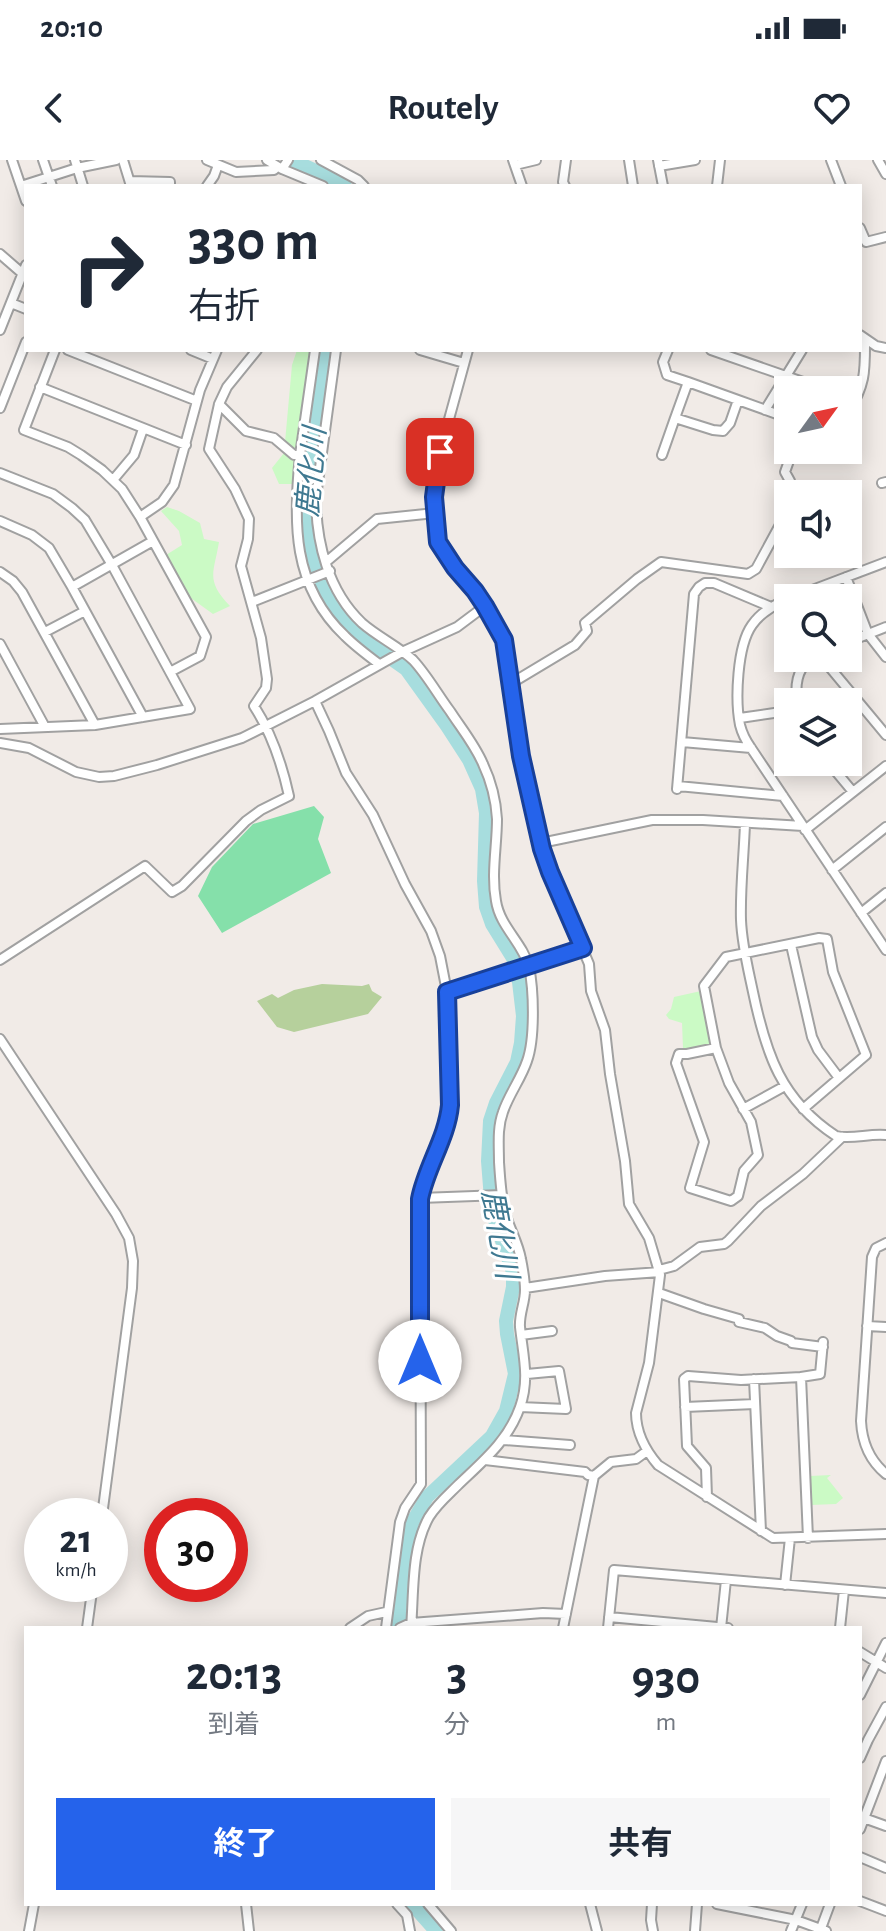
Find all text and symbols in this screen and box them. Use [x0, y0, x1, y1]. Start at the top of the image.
text: 20:10 [40, 13, 103, 43]
icon: back [32, 86, 76, 130]
icon: heart [810, 86, 854, 130]
text: Routely [388, 90, 498, 126]
text: 330 m [188, 214, 319, 270]
icon: right [56, 216, 160, 320]
text: 右折 [188, 289, 260, 325]
north arrow [774, 376, 862, 464]
map controls [774, 376, 862, 776]
pin [406, 418, 474, 486]
water label: 鹿化川 [291, 423, 331, 518]
icon: arrive [418, 430, 462, 474]
button: sound [774, 480, 862, 568]
button: search [774, 584, 862, 672]
button: layers [774, 688, 862, 776]
water label: 鹿化川 [476, 1187, 524, 1284]
position arrow [378, 1319, 462, 1403]
speed limit sign: 30 [144, 1498, 248, 1602]
text: 21 [59, 1520, 93, 1560]
text: km/h [55, 1560, 97, 1580]
text: 20:13 [186, 1651, 282, 1699]
text: 3 [446, 1651, 467, 1699]
text: 930 [631, 1655, 700, 1703]
text: m [656, 1709, 676, 1735]
text: 到着 [208, 1712, 260, 1738]
text: 分 [444, 1712, 470, 1738]
button: 終了 [56, 1798, 435, 1890]
button: 共有 [451, 1798, 830, 1890]

